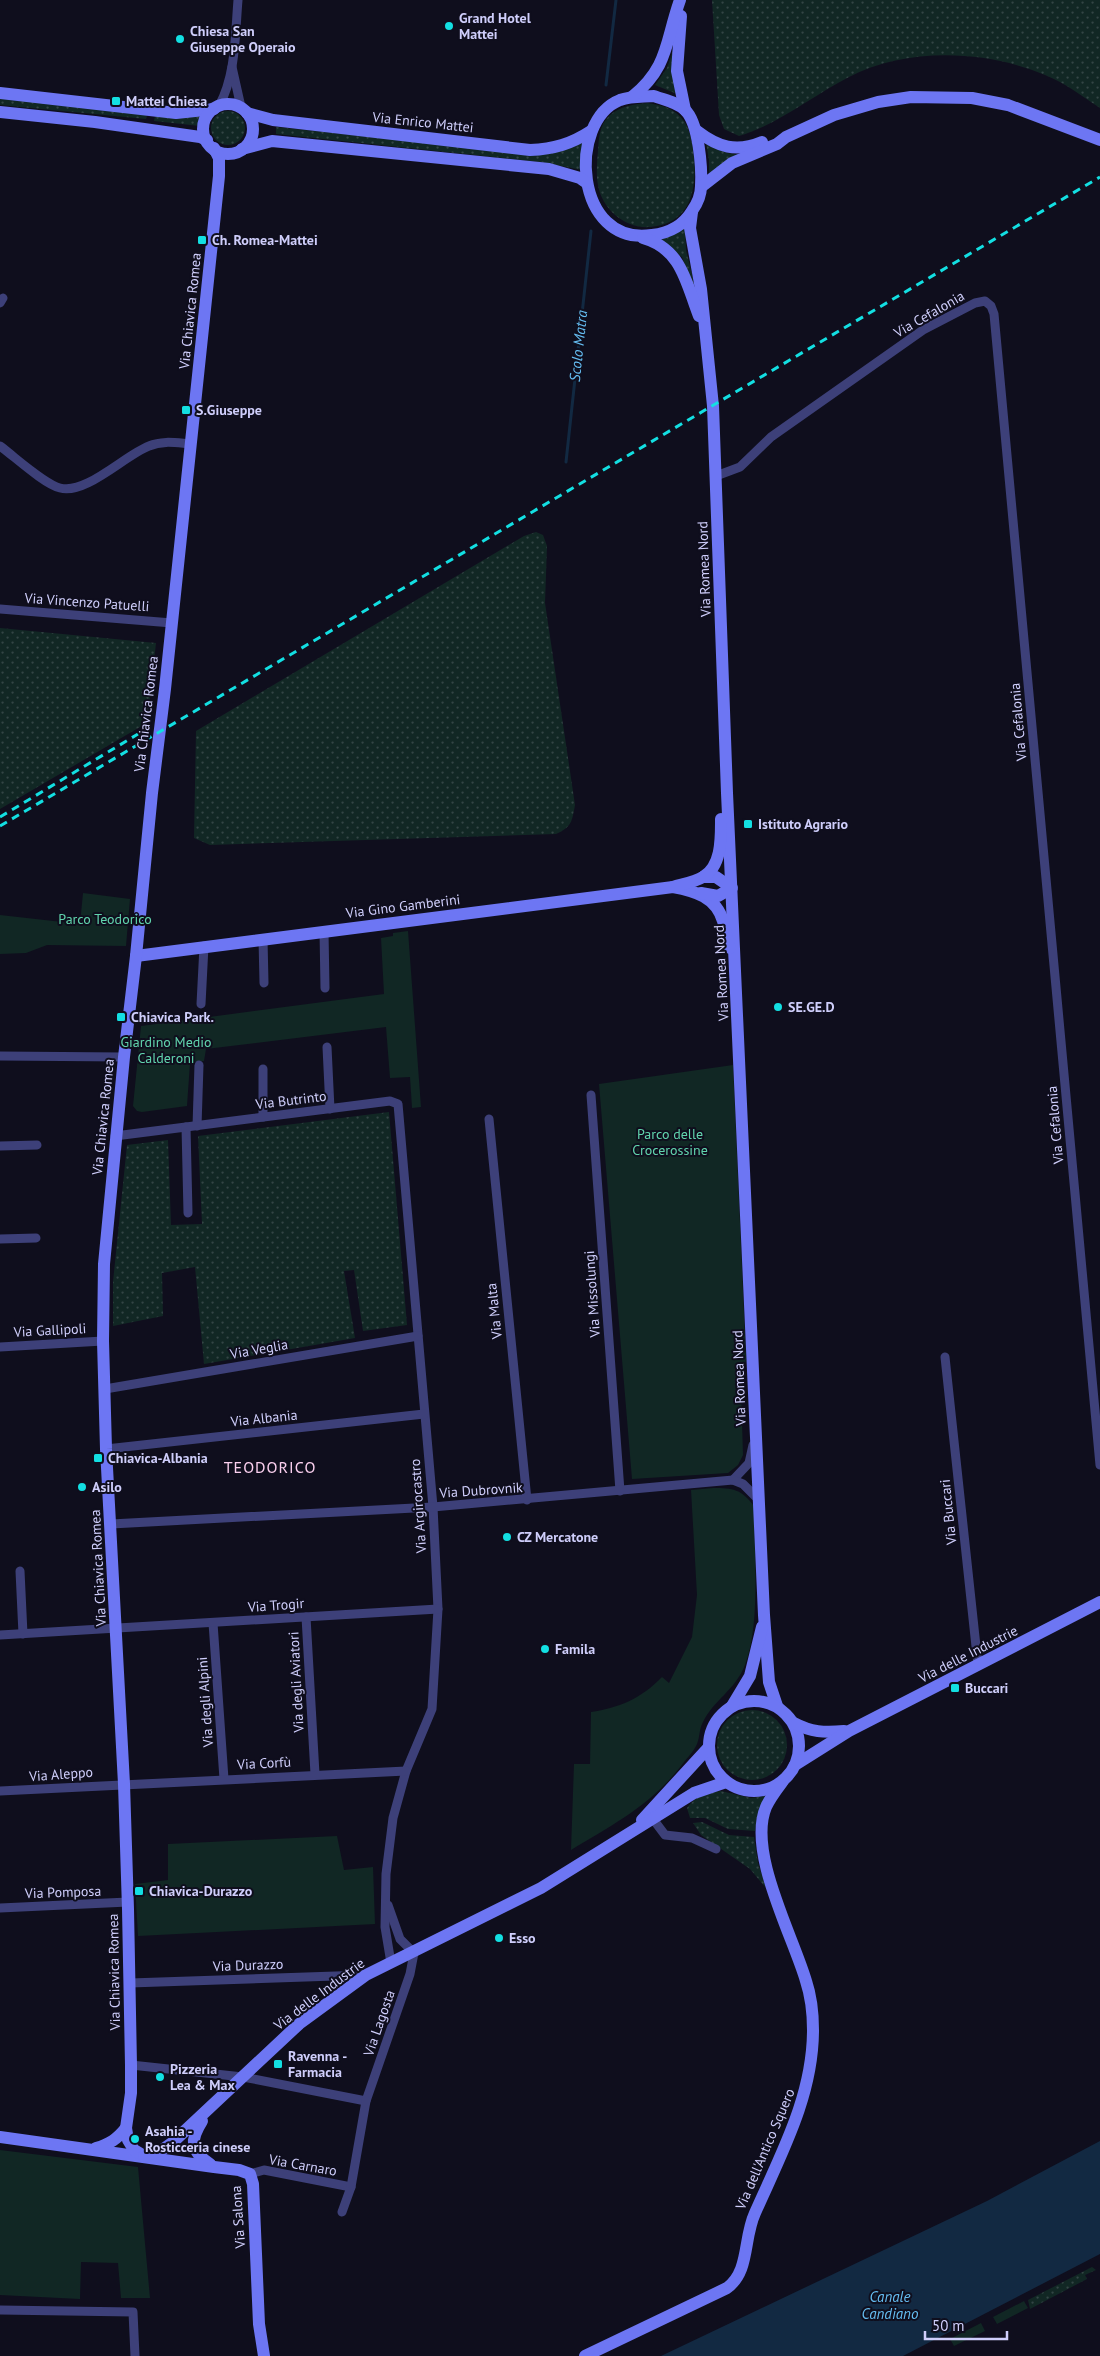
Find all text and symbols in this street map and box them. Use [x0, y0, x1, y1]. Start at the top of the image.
place label: Grand Hotel Mattei [459, 9, 532, 43]
marker: Grand Hotel Mattei [443, 20, 455, 32]
place label: Chiesa San Giuseppe Operaio [190, 22, 296, 56]
marker: Chiesa San Giuseppe Operaio [174, 33, 186, 45]
place label: Mattei Chiesa [126, 92, 207, 110]
marker: Mattei Chiesa [110, 95, 122, 107]
street label: Via Enrico Mattei [371, 108, 474, 136]
place label: Ch. Romea-Mattei [212, 231, 318, 249]
marker: Ch. Romea-Mattei [196, 234, 208, 246]
street label: Via Chiavica Romea [175, 252, 205, 371]
street label: Via Cefalonia [890, 287, 967, 342]
water label: Scolo Matra [565, 309, 591, 383]
place label: S.Giuseppe [196, 401, 262, 419]
marker: S.Giuseppe [180, 404, 192, 416]
street label: Via Romea Nord [693, 521, 715, 618]
street label: Via Vincenzo Patuelli [23, 589, 150, 615]
street label: Via Chiavica Romea [130, 655, 162, 774]
street label: Via Cefalonia [1006, 682, 1030, 763]
place label: Istituto Agrario [758, 815, 849, 833]
marker: Istituto Agrario [742, 818, 754, 830]
street label: Via Gino Gamberini [344, 890, 461, 922]
park label: Parco Teodorico [58, 910, 152, 928]
street label: Via Romea Nord [710, 925, 733, 1022]
place label: SE.GE.D [788, 998, 835, 1016]
marker: SE.GE.D [772, 1001, 784, 1013]
place label: Chiavica Park. [131, 1008, 214, 1026]
marker: Chiavica Park. [115, 1011, 127, 1023]
park label: Giardino Medio Calderoni [120, 1033, 212, 1067]
street label: Via Chiavica Romea [88, 1058, 118, 1177]
street label: Via Cefalonia [1043, 1085, 1067, 1166]
street label: Via Butrinto [254, 1087, 327, 1113]
park label: Parco delle Crocerossine [632, 1125, 708, 1159]
street label: Via Missolungi [580, 1250, 604, 1339]
street label: Via Malta [482, 1282, 506, 1341]
street label: Via Gallipoli [12, 1319, 87, 1341]
street label: Via Romea Nord [728, 1330, 750, 1427]
street label: Via Veglia [228, 1335, 289, 1363]
street label: Via Albania [229, 1406, 298, 1431]
place label: Chiavica-Albania [108, 1449, 208, 1467]
marker: Chiavica-Albania [92, 1452, 104, 1464]
district label: TEODORICO [224, 1457, 316, 1477]
street label: Via Argirocastro [406, 1458, 430, 1555]
place label: Asilo [92, 1478, 122, 1496]
street label: Via Dubrovnik [438, 1478, 524, 1502]
street label: Via Buccari [936, 1478, 960, 1547]
marker: Asilo [76, 1481, 88, 1493]
street label: Via Chiavica Romea [86, 1509, 110, 1628]
place label: CZ Mercatone [517, 1528, 598, 1546]
marker: CZ Mercatone [501, 1531, 513, 1543]
street label: Via Trogir [246, 1594, 305, 1616]
street label: Via delle Industrie [914, 1621, 1021, 1687]
street label: Via degli Aviatori [284, 1631, 308, 1734]
place label: Famila [555, 1640, 595, 1658]
marker: Famila [539, 1643, 551, 1655]
street label: Via degli Alpini [193, 1656, 217, 1749]
place label: Buccari [965, 1679, 1009, 1697]
marker: Buccari [949, 1682, 961, 1694]
street label: Via Corfù [235, 1753, 292, 1773]
street label: Via Aleppo [27, 1763, 94, 1785]
street label: Via Pomposa [23, 1882, 102, 1902]
place label: Chiavica-Durazzo [149, 1882, 253, 1900]
marker: Chiavica-Durazzo [133, 1885, 145, 1897]
street label: Via Chiavica Romea [104, 1913, 124, 2032]
place label: Esso [509, 1929, 536, 1947]
marker: Esso [493, 1932, 505, 1944]
street label: Via delle Industrie [269, 1954, 368, 2035]
street label: Via Durazzo [211, 1955, 284, 1975]
street label: Via Lagosta [359, 1987, 399, 2059]
place label: Ravenna - Farmacia [288, 2047, 347, 2081]
marker: Ravenna - Farmacia [272, 2058, 284, 2070]
place label: Pizzeria Lea & Max [170, 2060, 235, 2094]
marker: Pizzeria Lea & Max [154, 2071, 166, 2083]
street label: Via dell'Antico Squero [731, 2086, 799, 2213]
place label: Asahia - Rosticceria cinese [145, 2122, 250, 2156]
marker: Asahia - Rosticceria cinese [129, 2133, 141, 2145]
street label: Via Carnaro [267, 2150, 338, 2180]
street label: Via Salona [227, 2185, 249, 2250]
water label: Canale Candiano [862, 2287, 918, 2323]
scale bar [925, 2308, 1008, 2340]
text: 50 m [932, 2316, 965, 2335]

